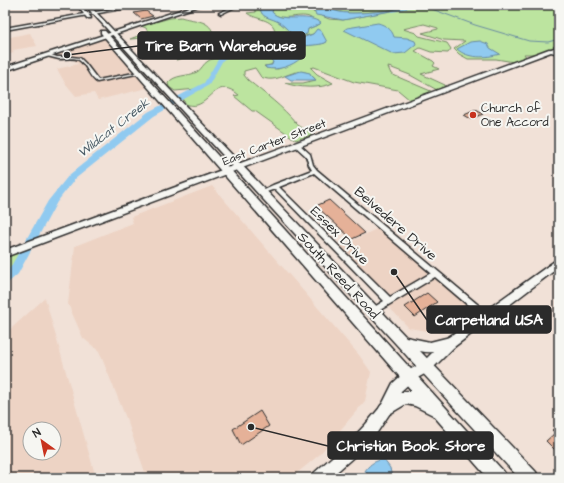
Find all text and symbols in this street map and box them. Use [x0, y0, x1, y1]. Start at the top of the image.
callout: Tire Barn Warehouse [138, 32, 305, 59]
text: Tire Barn Warehouse [144, 36, 297, 57]
water label: Wildcat Creek [74, 93, 154, 162]
place label: Church of One Accord [481, 100, 549, 131]
marker: Church of One Accord [468, 110, 478, 120]
street label: East Carter Street [220, 115, 329, 170]
street label: Belvedere Drive [350, 182, 441, 266]
street label: Essex Drive [305, 202, 373, 270]
street label: South Reed Road [293, 228, 384, 324]
callout: Carpetland USA [427, 306, 551, 333]
text: Carpetland USA [435, 310, 543, 331]
north arrow [22, 421, 62, 461]
text: N [30, 425, 44, 441]
callout: Christian Book Store [328, 432, 493, 459]
text: Christian Book Store [337, 436, 485, 457]

